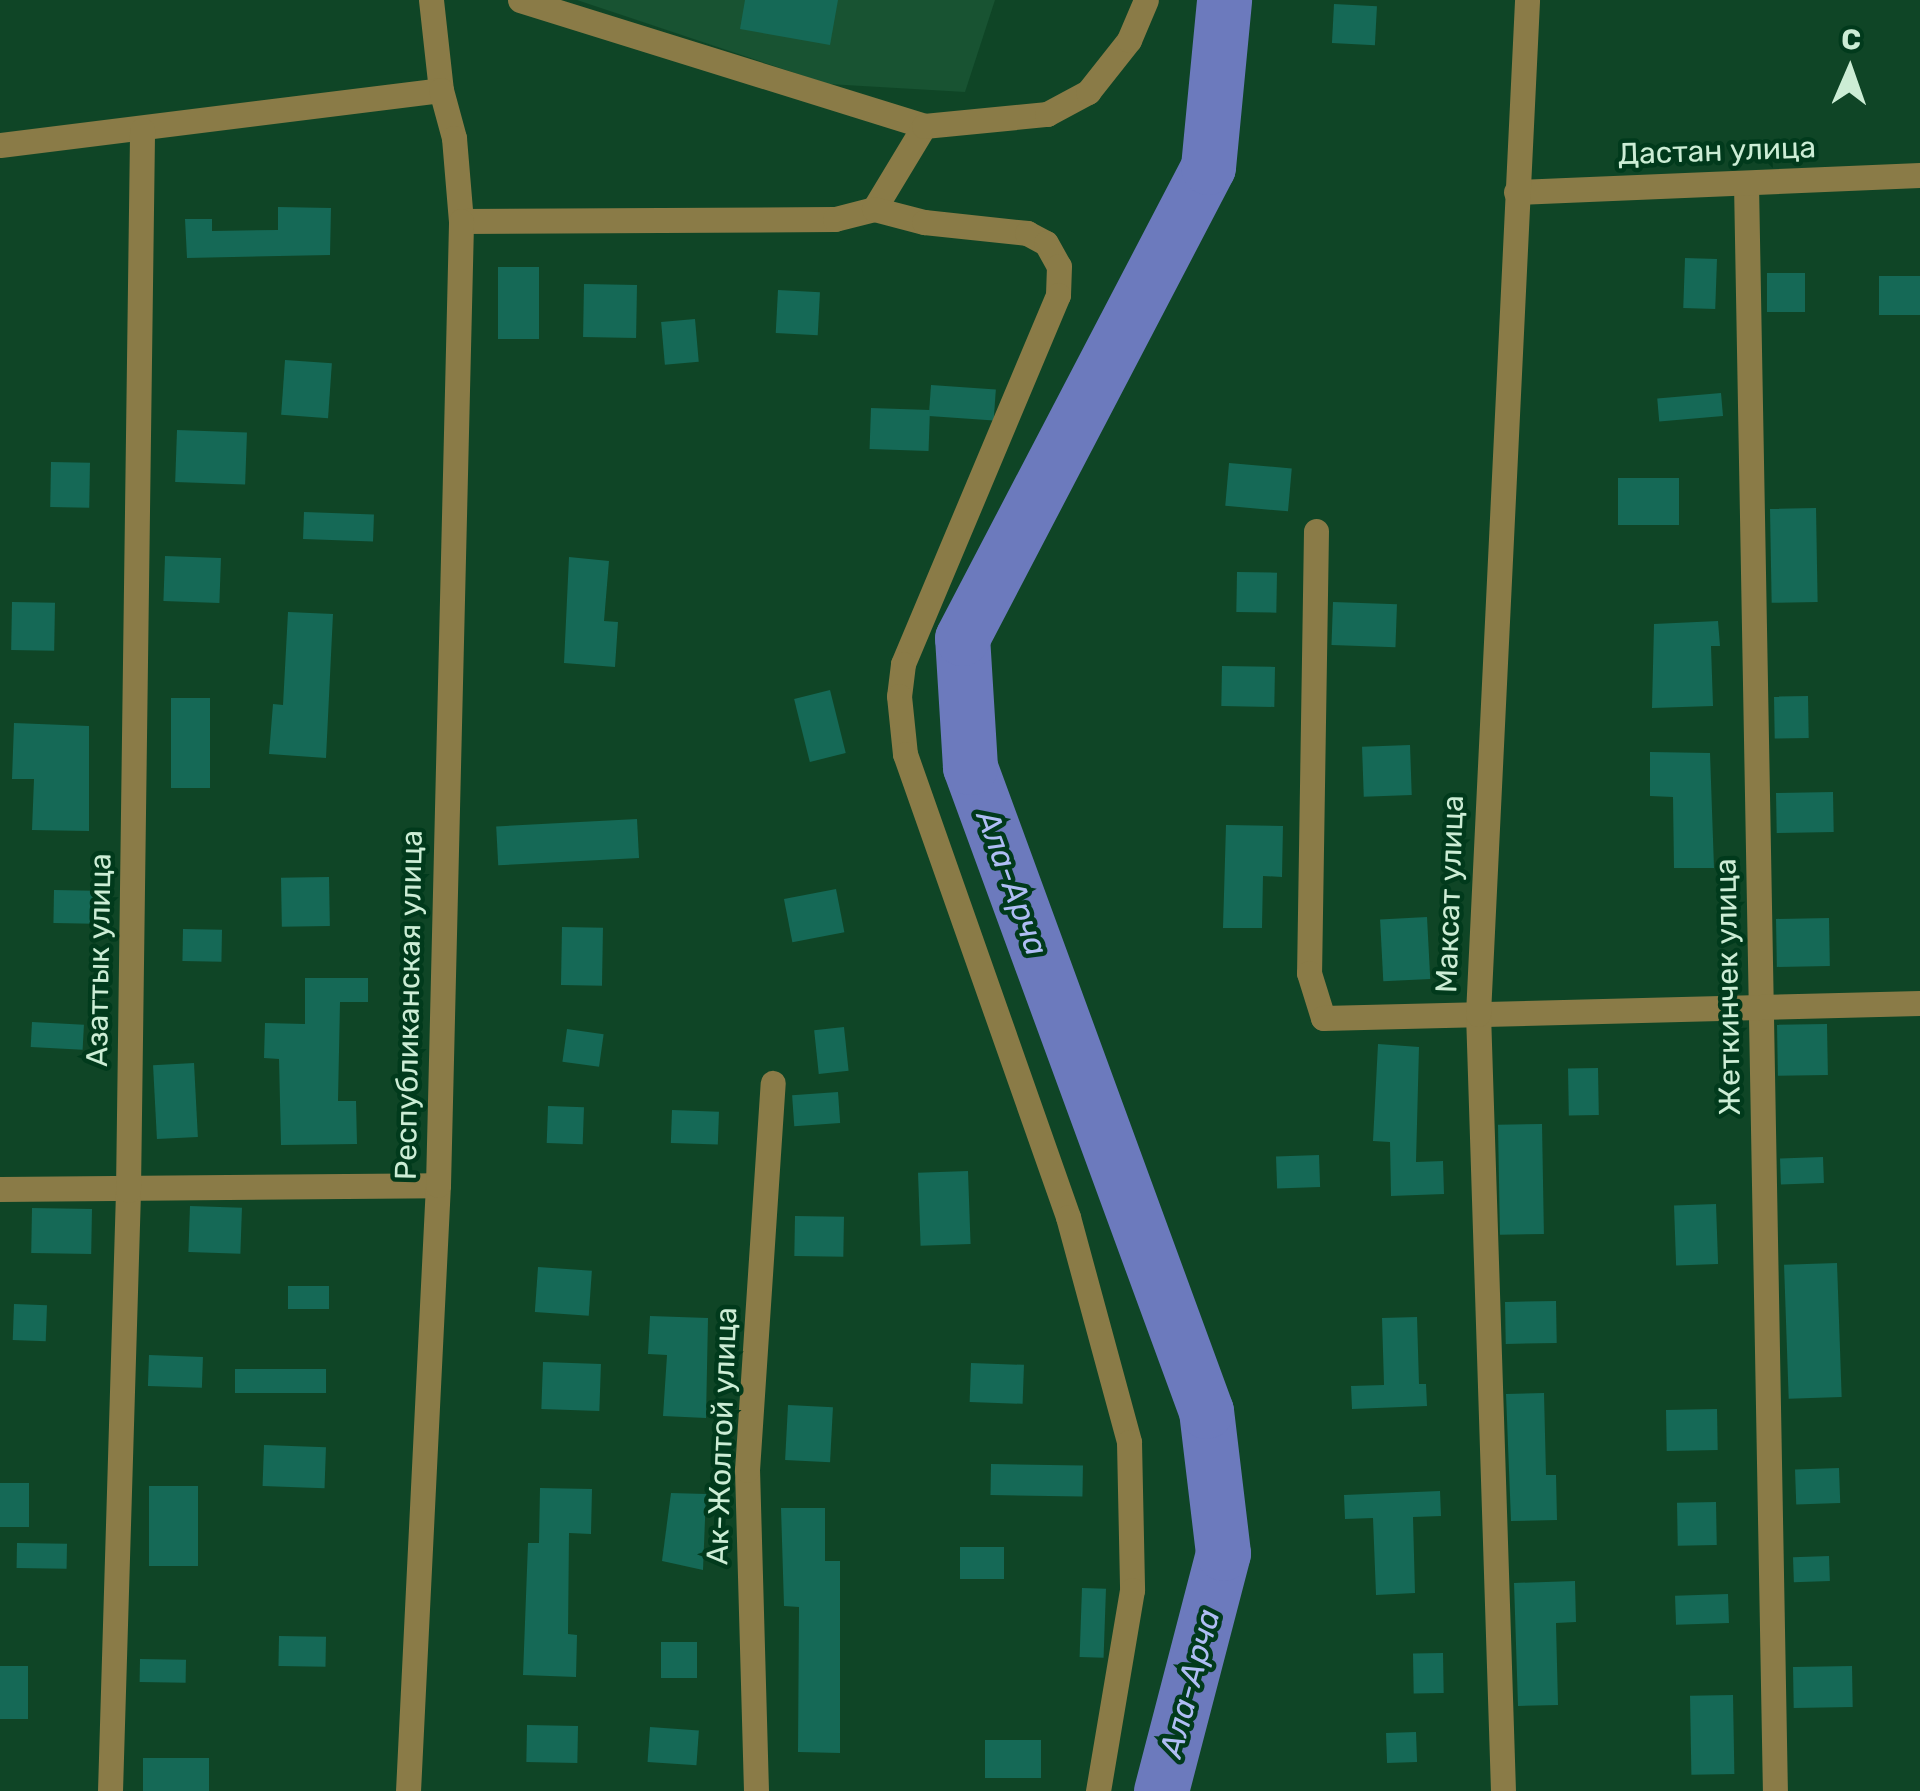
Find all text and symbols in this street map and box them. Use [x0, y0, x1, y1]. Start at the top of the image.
north arrow [1800, 20, 1900, 120]
text: С [1841, 23, 1861, 56]
street label: Дастан улица [1617, 130, 1817, 172]
street label: Максат улица [1429, 795, 1471, 993]
water label: Ала-Арча [968, 805, 1056, 961]
street label: Республиканская улица [388, 830, 430, 1180]
street label: Азаттык улица [79, 853, 119, 1067]
street label: Жеткинчек улица [1708, 858, 1748, 1116]
street label: Ак-Жолтой улица [700, 1306, 744, 1566]
water label: Ала-Арча [1152, 1605, 1228, 1761]

